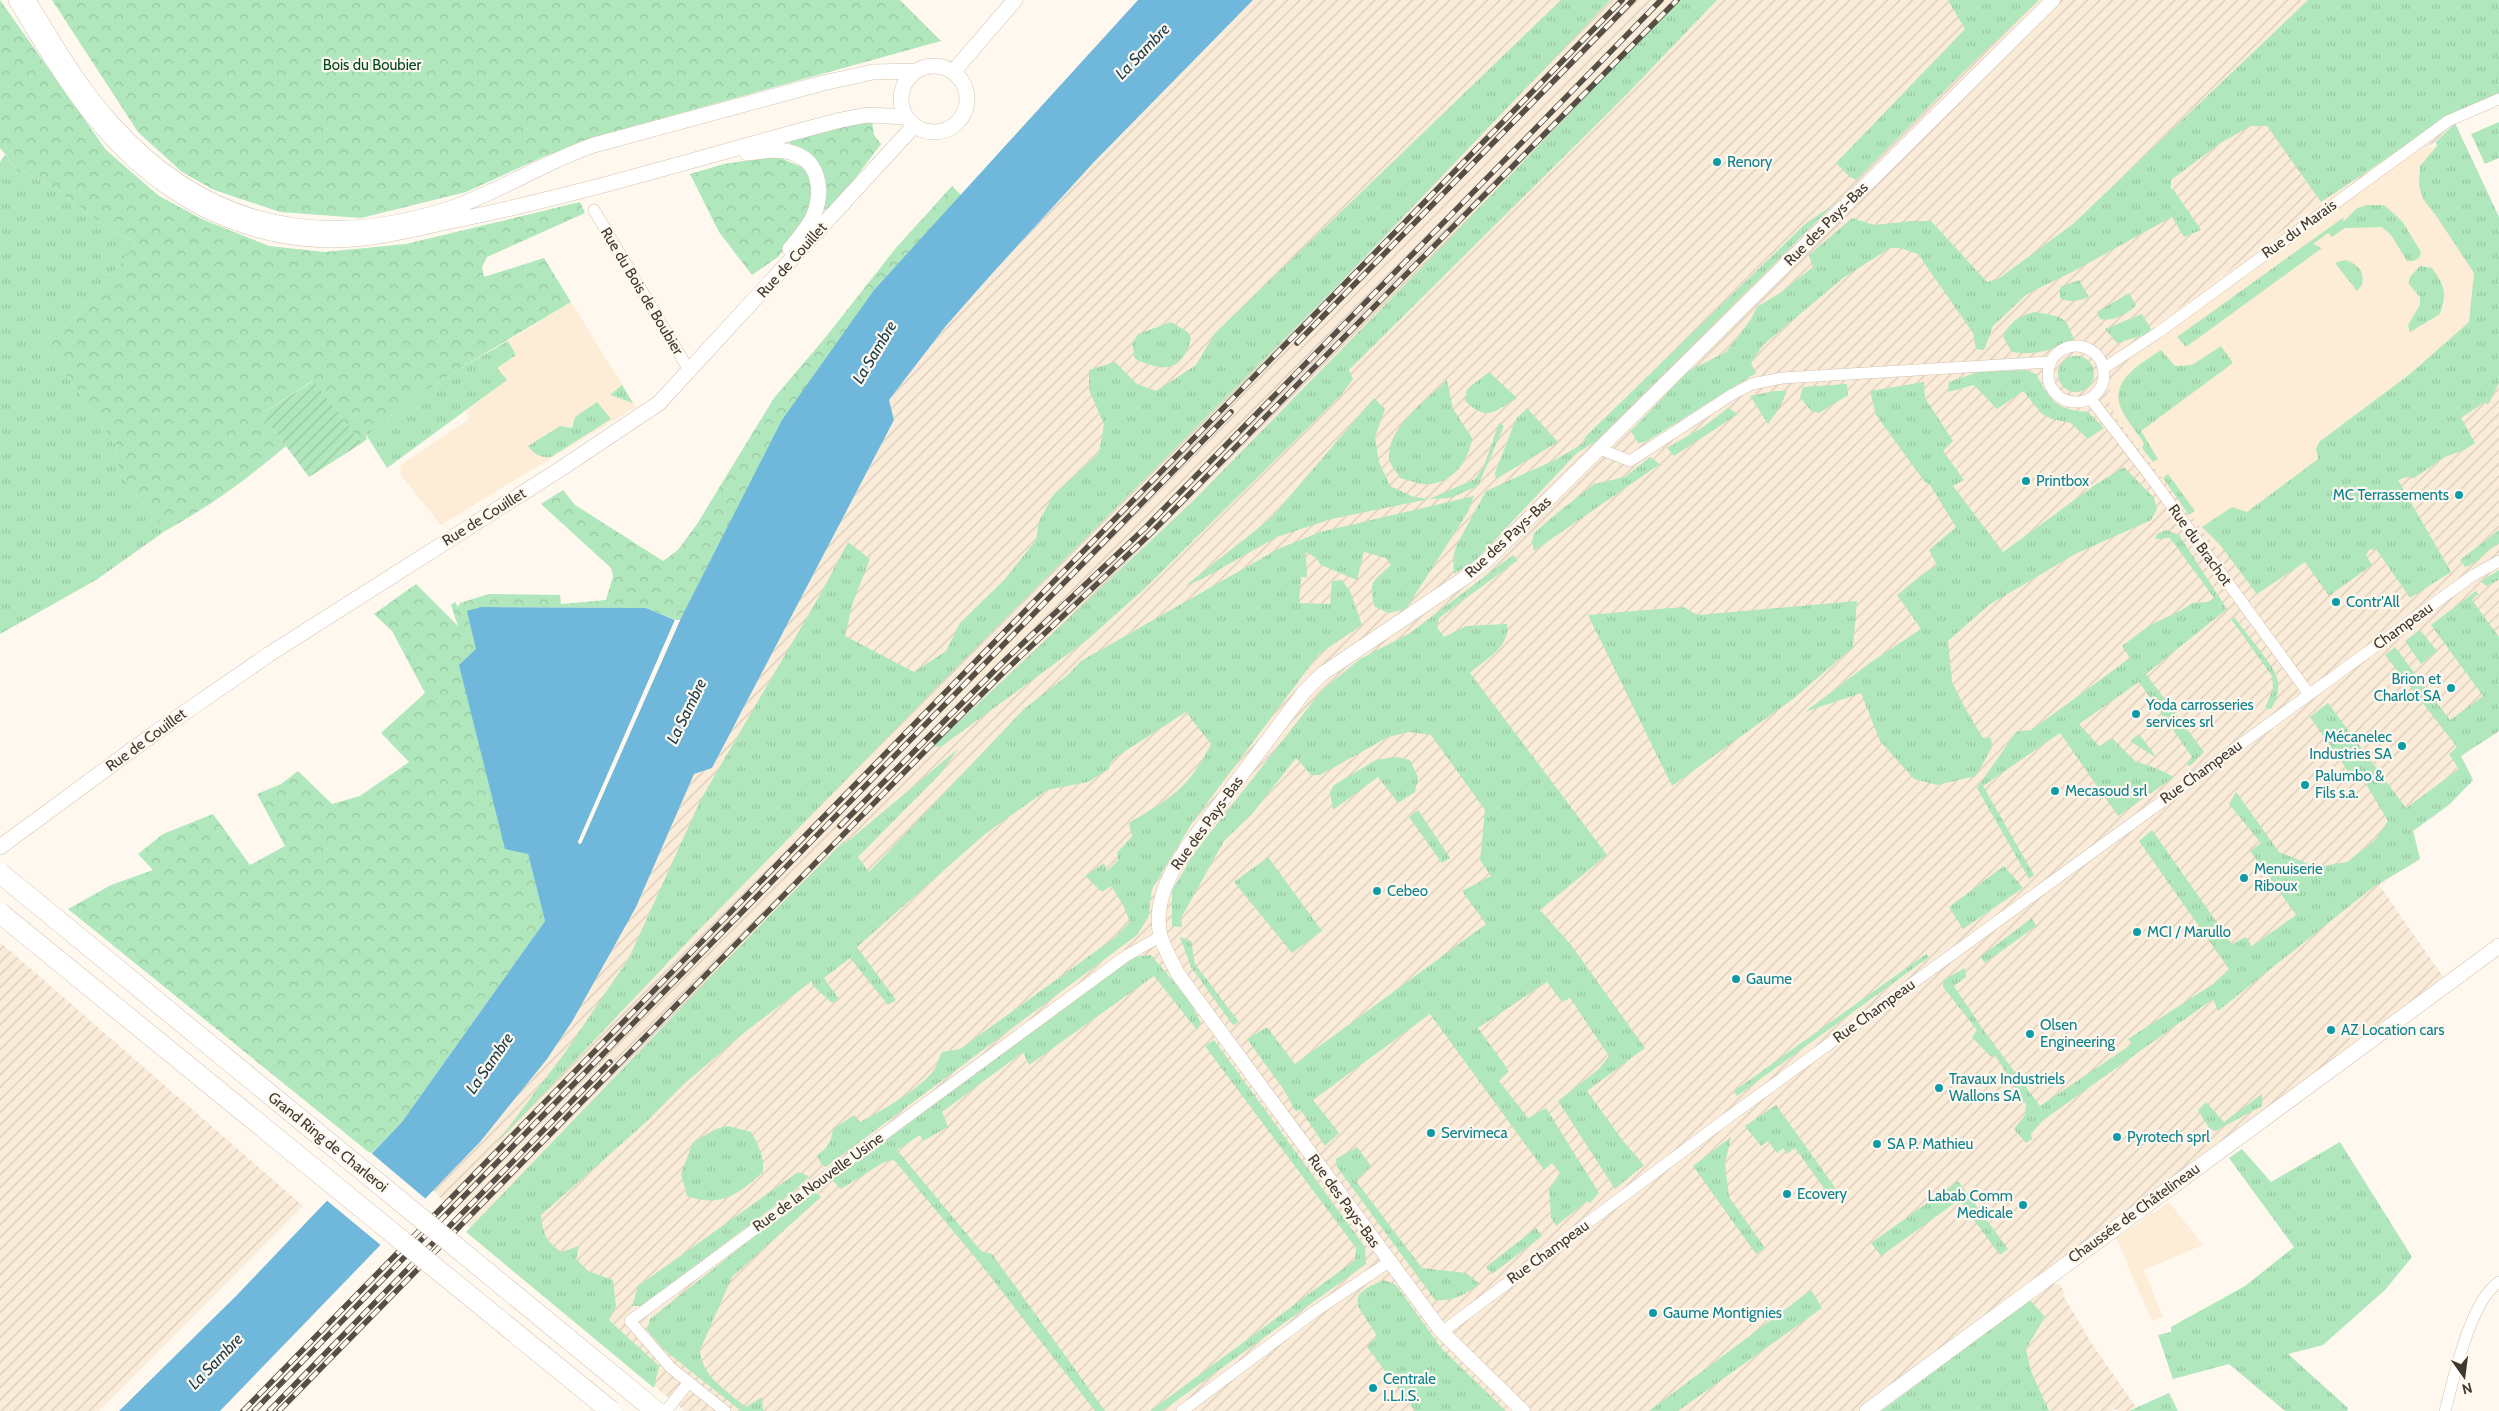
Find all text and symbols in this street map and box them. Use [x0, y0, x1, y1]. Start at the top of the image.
water label: La Sambre [1111, 20, 1173, 83]
park label: Bois du Boubier [323, 56, 422, 74]
place label: Renory [1727, 153, 1773, 171]
marker: Renory [1711, 156, 1723, 168]
street label: Rue des Pays-Bas [1780, 178, 1872, 270]
street label: Rue du Marais [2258, 196, 2340, 262]
street label: Rue de Couillet [753, 219, 831, 301]
street label: Rue du Bois de Boubier [597, 224, 687, 358]
water label: La Sambre [848, 317, 901, 387]
place label: Printbox [2036, 472, 2089, 490]
marker: Printbox [2020, 475, 2032, 487]
street label: Rue de Couillet [439, 484, 529, 550]
place label: MC Terrassements [2333, 486, 2449, 504]
marker: MC Terrassements [2453, 489, 2465, 501]
street label: Rue des Pays-Bas [1461, 493, 1555, 581]
street label: Rue du Brachot [2164, 501, 2236, 589]
place label: Contr'All [2346, 593, 2400, 611]
marker: Contr'All [2330, 596, 2342, 608]
street label: Champeau [2370, 598, 2436, 654]
place label: Brion et Charlot SA [2374, 670, 2442, 705]
water label: La Sambre [663, 676, 710, 747]
marker: Brion et Charlot SA [2445, 682, 2457, 694]
place label: Yoda carrosseries services srl [2145, 696, 2254, 731]
street label: Rue de Couillet [102, 705, 190, 775]
marker: Yoda carrosseries services srl [2130, 708, 2142, 720]
place label: Mécanelec Industries SA [2309, 728, 2393, 763]
street label: Rue Champeau [2157, 736, 2245, 808]
marker: Mécanelec Industries SA [2396, 740, 2408, 752]
place label: Palumbo & Fils s.a. [2315, 767, 2384, 802]
street label: Rue des Pays-Bas [1167, 773, 1247, 873]
marker: Palumbo & Fils s.a. [2299, 779, 2311, 791]
place label: Mecasoud srl [2065, 782, 2148, 800]
marker: Mecasoud srl [2049, 785, 2061, 797]
place label: Menuiserie Riboux [2254, 860, 2323, 895]
marker: Menuiserie Riboux [2238, 872, 2250, 884]
place label: Cebeo [1387, 882, 1428, 900]
marker: Cebeo [1371, 885, 1383, 897]
place label: MCI / Marullo [2147, 923, 2231, 941]
marker: MCI / Marullo [2131, 926, 2143, 938]
place label: Gaume [1746, 970, 1792, 988]
marker: Gaume [1730, 973, 1742, 985]
street label: Rue Champeau [1830, 975, 1918, 1047]
place label: Olsen Engineering [2040, 1016, 2116, 1051]
place label: AZ Location cars [2341, 1021, 2445, 1039]
marker: AZ Location cars [2325, 1024, 2337, 1036]
marker: Olsen Engineering [2024, 1028, 2036, 1040]
water label: La Sambre [462, 1029, 517, 1097]
place label: Travaux Industriels Wallons SA [1949, 1070, 2065, 1105]
marker: Travaux Industriels Wallons SA [1933, 1082, 1945, 1094]
street label: Grand Ring de Charleroi [264, 1088, 392, 1196]
place label: Servimeca [1441, 1124, 1508, 1142]
marker: Servimeca [1425, 1127, 1437, 1139]
street label: Rue de la Nouvelle Usine [749, 1128, 887, 1235]
place label: Pyrotech sprl [2127, 1128, 2210, 1146]
marker: Pyrotech sprl [2111, 1131, 2123, 1143]
place label: SA P. Mathieu [1887, 1135, 1973, 1153]
marker: SA P. Mathieu [1871, 1138, 1883, 1150]
street label: Rue des Pays-Bas [1304, 1151, 1384, 1251]
street label: Chaussée de Châtelineau [2065, 1159, 2203, 1267]
place label: Ecovery [1797, 1185, 1848, 1203]
place label: Labab Comm Medicale [1927, 1187, 2013, 1222]
marker: Ecovery [1781, 1188, 1793, 1200]
marker: Labab Comm Medicale [2017, 1199, 2029, 1211]
street label: Rue Champeau [1504, 1216, 1592, 1288]
place label: Gaume Montignies [1663, 1304, 1782, 1322]
marker: Gaume Montignies [1647, 1307, 1659, 1319]
water label: La Sambre [184, 1330, 246, 1393]
north arrow [2439, 1351, 2489, 1401]
place label: Centrale I.L.I.S. [1383, 1370, 1436, 1405]
text: N [2460, 1379, 2474, 1399]
marker: Centrale I.L.I.S. [1367, 1382, 1379, 1394]

